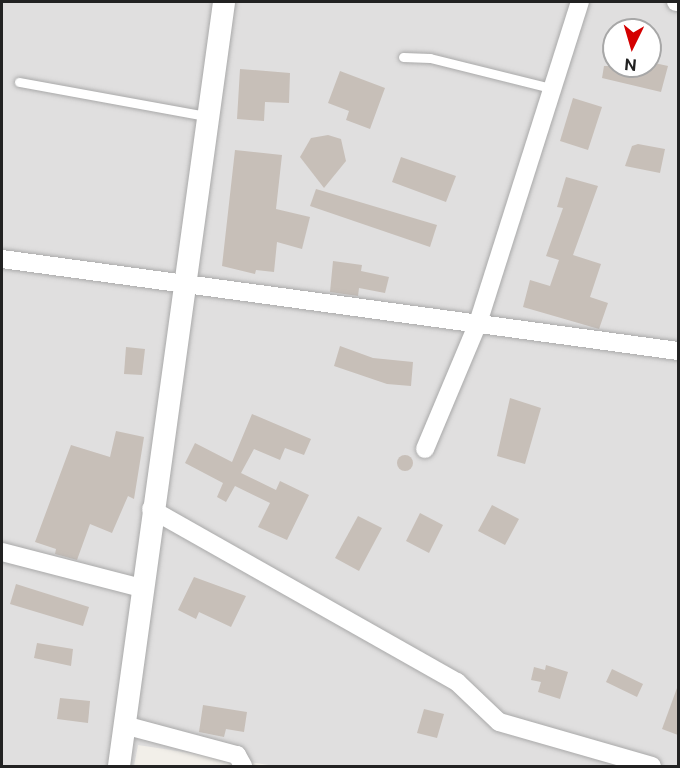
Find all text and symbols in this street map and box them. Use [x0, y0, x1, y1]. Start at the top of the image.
north arrow [602, 18, 662, 78]
text: N [624, 54, 638, 74]

